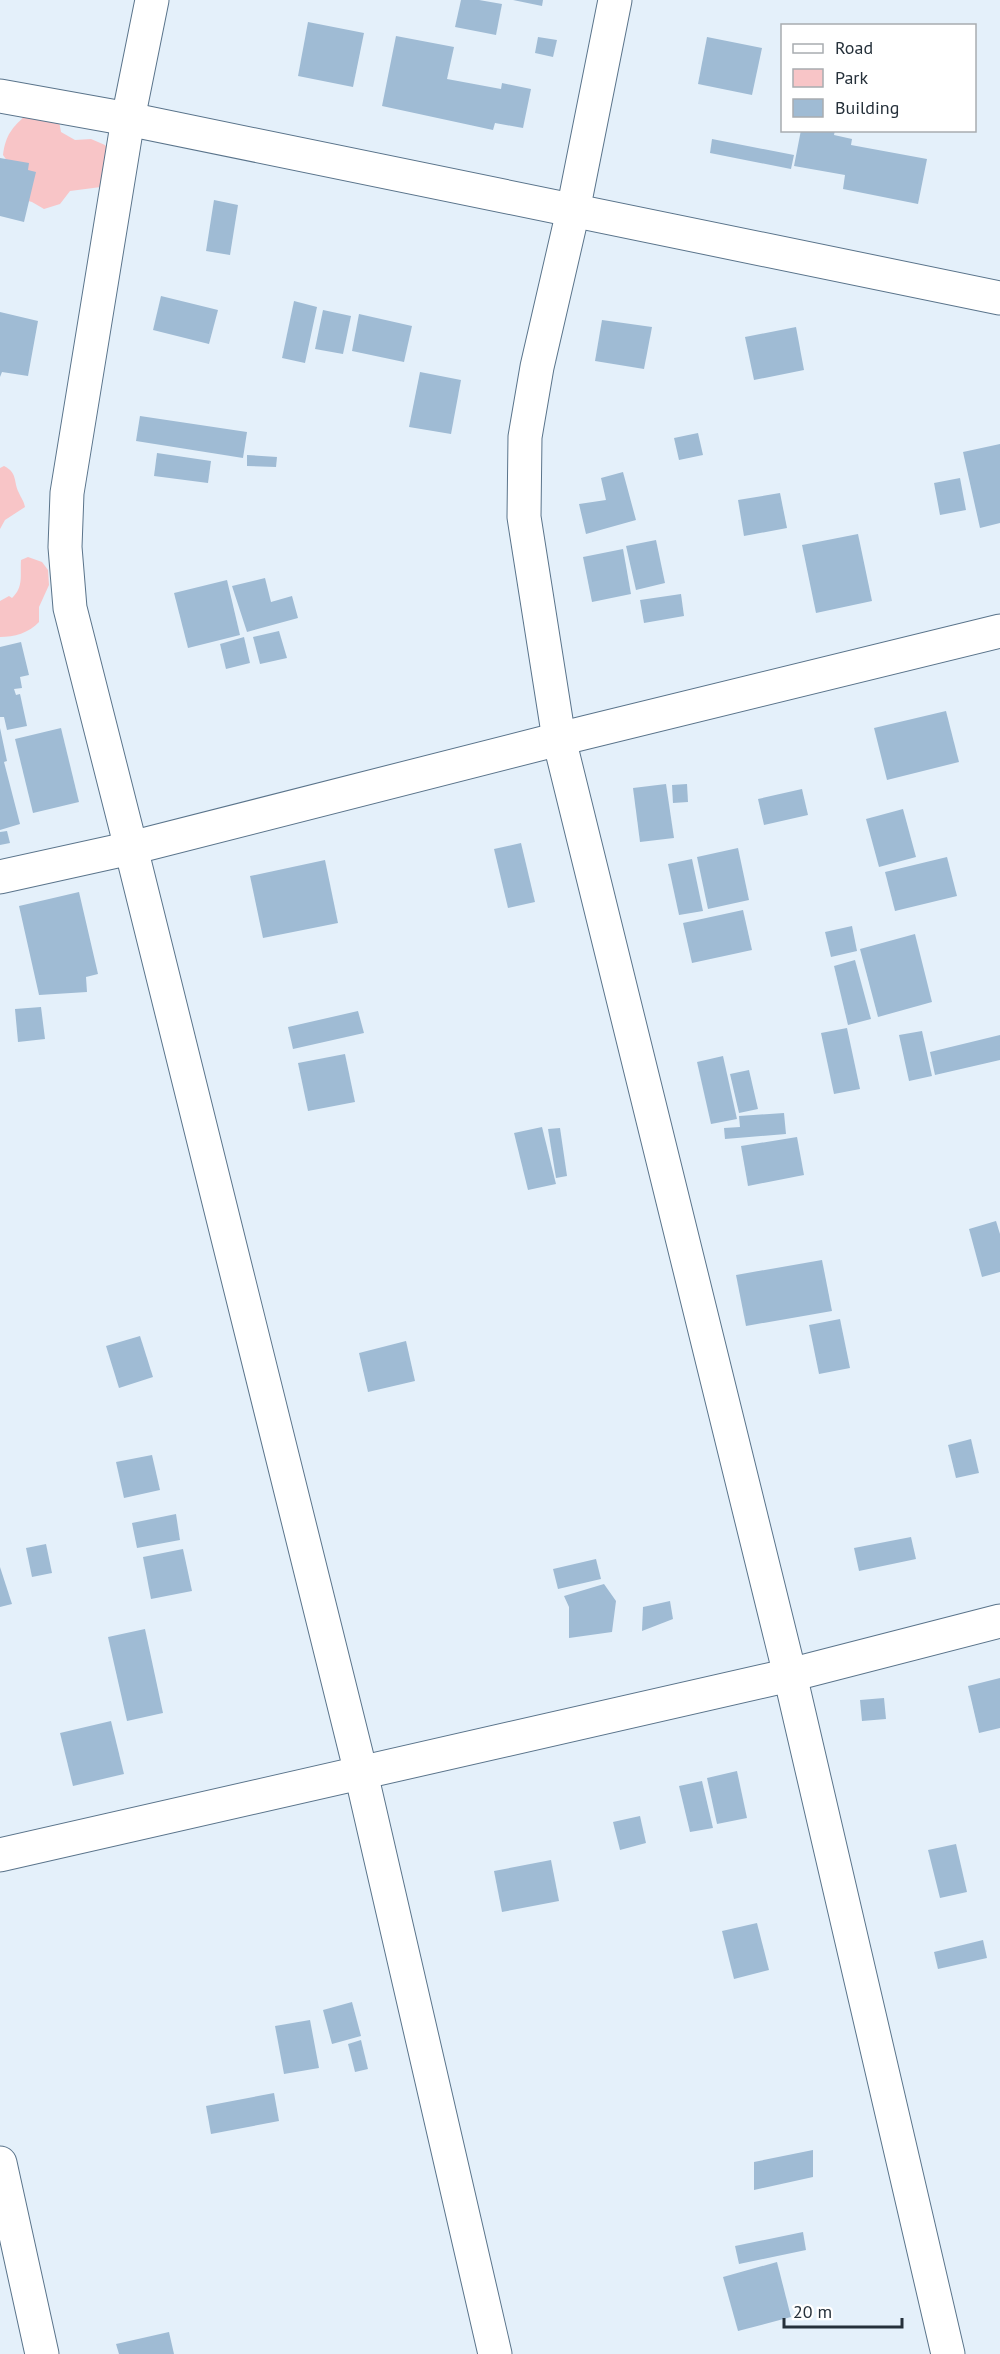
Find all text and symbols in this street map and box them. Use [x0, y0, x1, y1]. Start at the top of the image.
legend [781, 24, 976, 132]
text: Road [835, 36, 873, 59]
text: Park [835, 66, 868, 89]
text: Building [835, 96, 899, 119]
scale bar [784, 2291, 902, 2329]
text: 20 m [793, 2300, 832, 2323]

